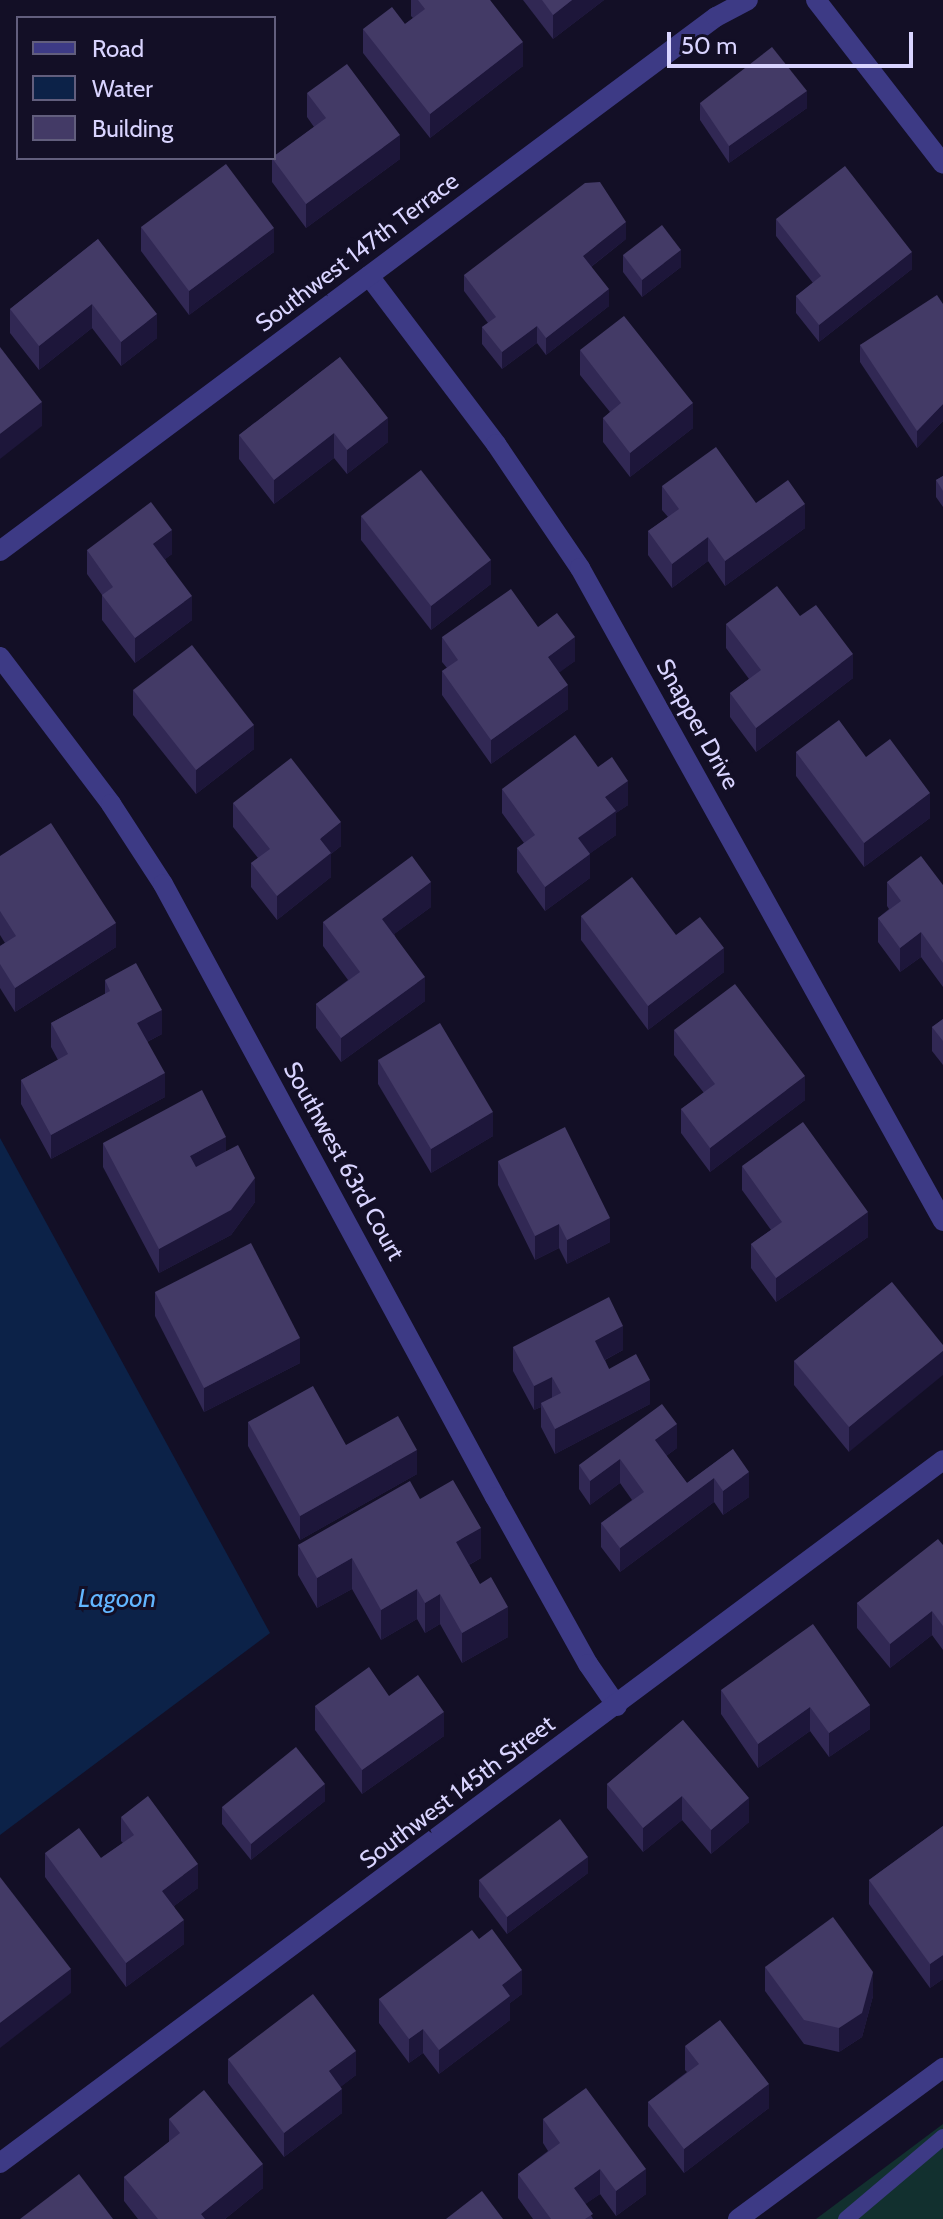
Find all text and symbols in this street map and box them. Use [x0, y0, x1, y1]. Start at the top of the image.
legend [16, 16, 276, 160]
scale bar [671, 16, 917, 66]
text: 50 m [681, 31, 737, 60]
text: Road [92, 34, 144, 63]
text: Water [92, 74, 153, 103]
text: Building [92, 114, 173, 143]
street label: Southwest 147th Terrace [250, 166, 464, 338]
street label: Snapper Drive [650, 654, 746, 794]
street label: Southwest 63rd Court [278, 1057, 410, 1265]
water label: Lagoon [78, 1583, 156, 1615]
street label: Southwest 145th Street [354, 1709, 560, 1875]

